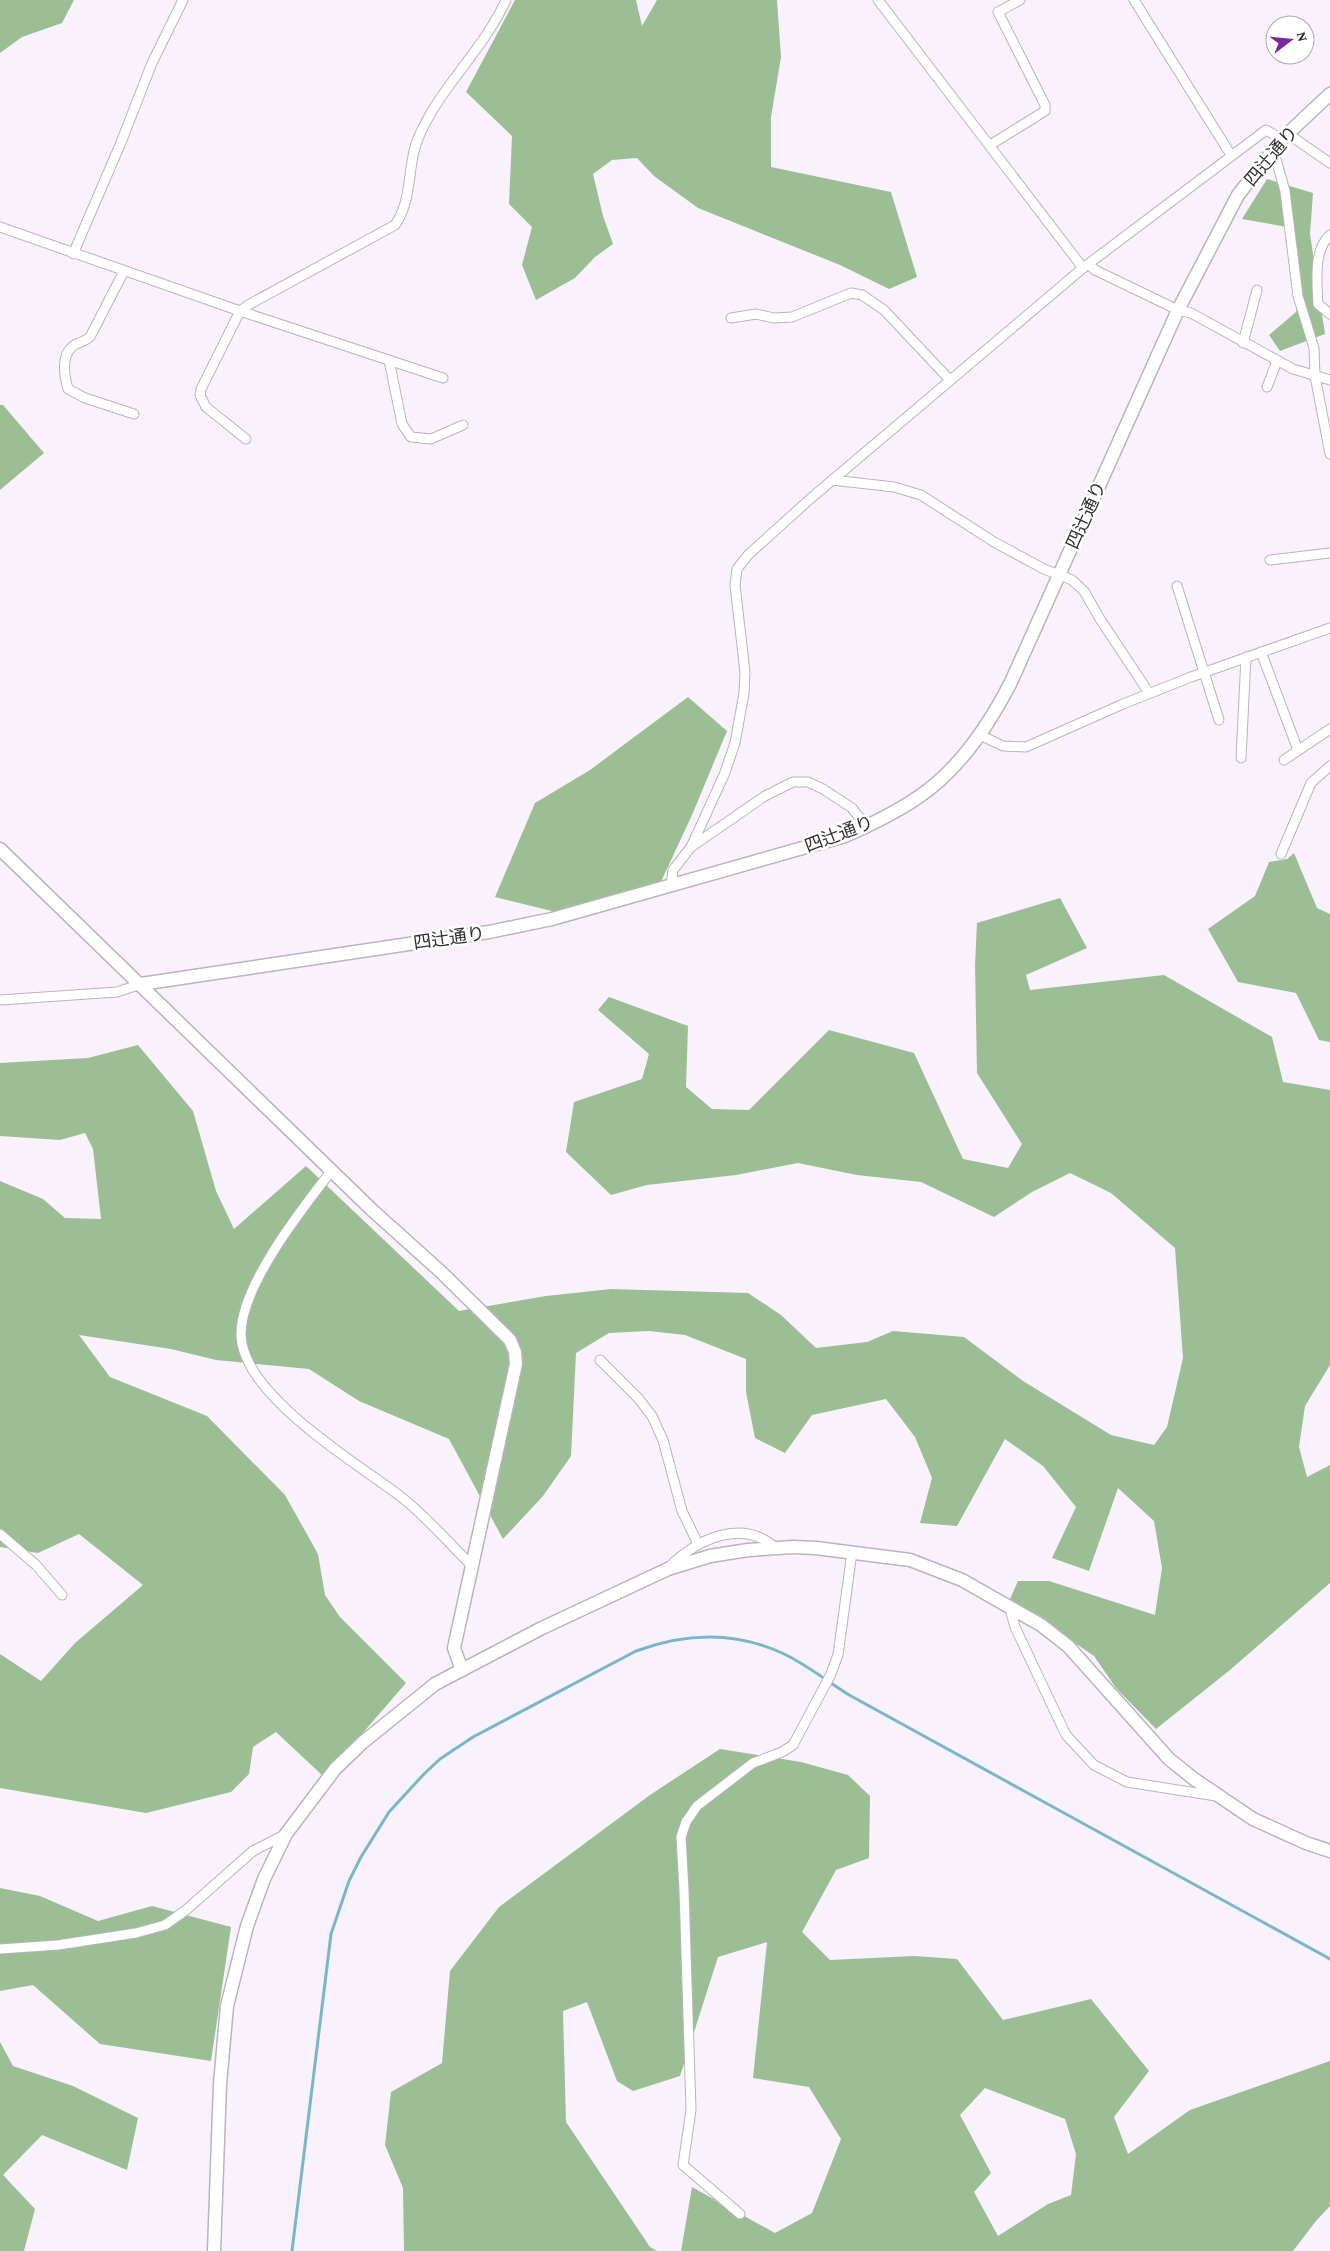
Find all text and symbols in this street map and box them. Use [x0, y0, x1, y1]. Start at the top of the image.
north arrow [1265, 15, 1315, 65]
text: N [1293, 30, 1312, 44]
street label: 四辻通り [1240, 122, 1302, 190]
street label: 四辻通り [1062, 478, 1110, 552]
street label: 四辻通り [802, 812, 876, 856]
street label: 四辻通り [412, 923, 486, 953]

